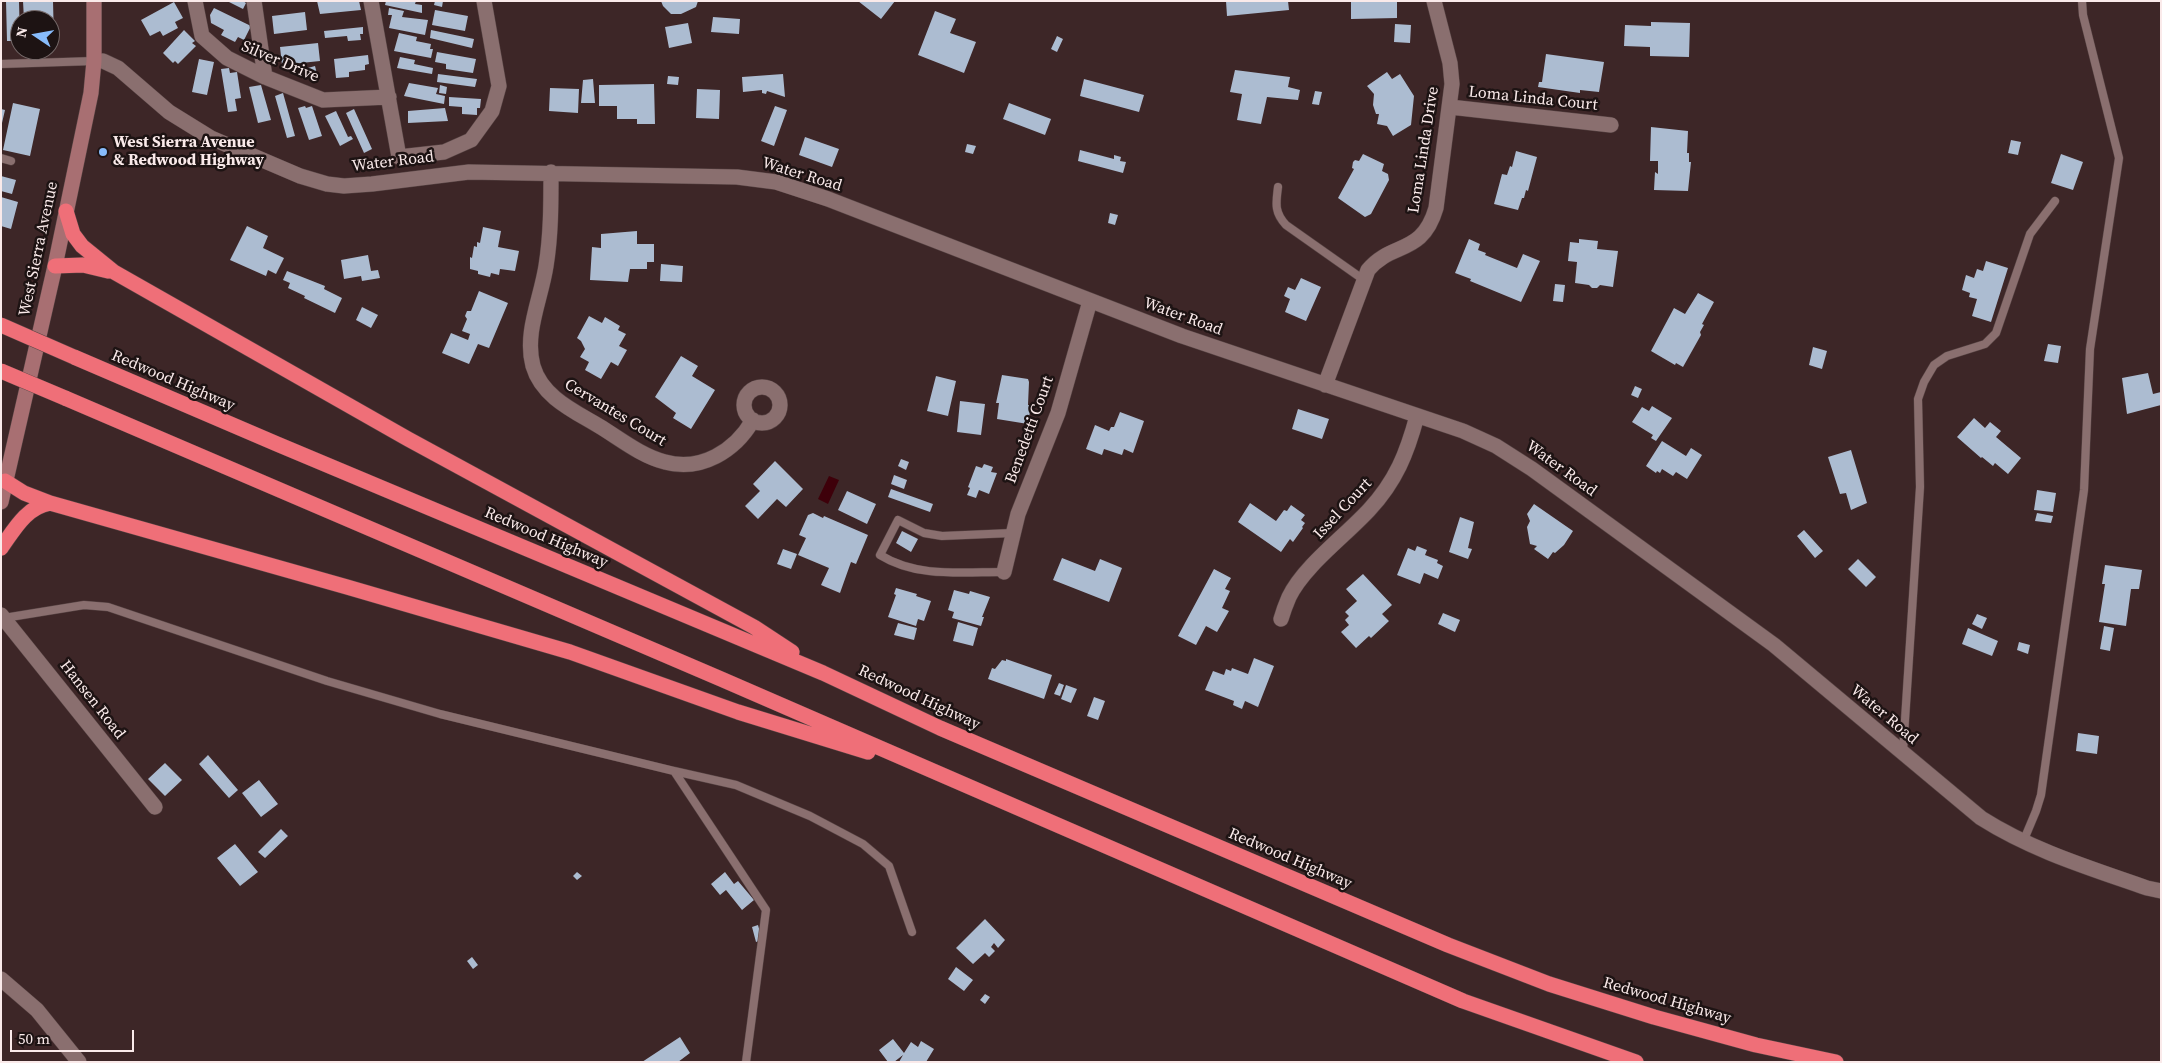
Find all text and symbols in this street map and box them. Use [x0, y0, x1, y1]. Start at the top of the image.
north arrow [10, 10, 60, 60]
text: N [10, 25, 32, 39]
street label: Silver Drive [238, 37, 322, 87]
street label: Loma Linda Court [1467, 83, 1599, 115]
street label: Loma Linda Drive [1405, 85, 1443, 215]
place label: West Sierra Avenue & Redwood Highway [113, 133, 264, 171]
marker: West Sierra Avenue & Redwood Highway [97, 146, 109, 158]
street label: Water Road [351, 147, 435, 177]
street label: Water Road [760, 154, 844, 196]
street label: West Sierra Avenue [15, 180, 63, 318]
street label: Water Road [1141, 294, 1225, 340]
street label: Redwood Highway [108, 346, 238, 416]
street label: Benedetti Court [1002, 374, 1058, 486]
street label: Cervantes Court [561, 375, 669, 451]
street label: Water Road [1522, 437, 1600, 501]
street label: Issel Court [1310, 475, 1376, 543]
street label: Redwood Highway [481, 503, 611, 573]
street label: Hansen Road [55, 657, 129, 743]
street label: Redwood Highway [855, 661, 983, 735]
street label: Water Road [1846, 681, 1922, 749]
street label: Redwood Highway [1225, 824, 1355, 894]
street label: Redwood Highway [1601, 974, 1733, 1028]
scale bar [12, 1020, 136, 1052]
text: 50 m [18, 1028, 50, 1049]

